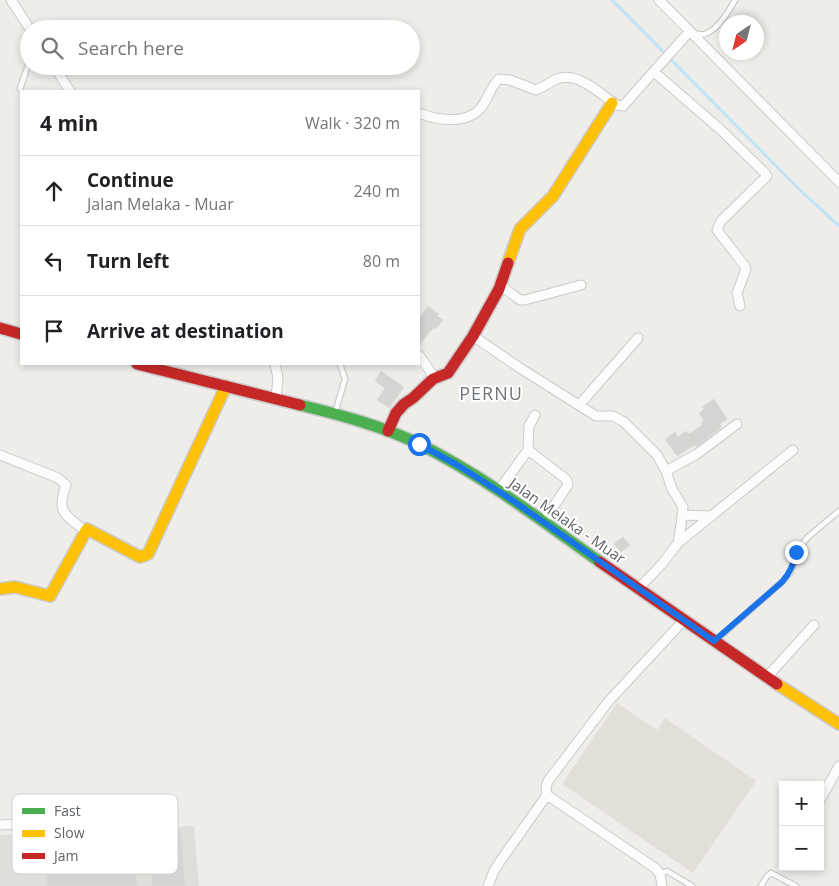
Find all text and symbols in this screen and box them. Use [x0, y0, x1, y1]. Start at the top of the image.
north arrow [719, 15, 764, 60]
search box [20, 20, 420, 75]
icon: search [38, 34, 66, 62]
text: Search here [78, 35, 184, 61]
text: 4 min [40, 109, 98, 137]
text: Walk · 320 m [305, 112, 400, 134]
text: Continue [87, 167, 174, 193]
icon: ahead [40, 177, 68, 205]
text: 240 m [354, 180, 400, 202]
text: Jalan Melaka - Muar [87, 193, 234, 215]
icon: left [40, 247, 68, 275]
text: Turn left [87, 248, 169, 274]
text: 80 m [363, 250, 400, 272]
icon: arrive [40, 317, 68, 345]
text: Arrive at destination [87, 318, 284, 344]
district label: PERNU [459, 381, 523, 405]
route start [408, 433, 431, 456]
street label: Jalan Melaka - Muar [504, 471, 630, 568]
route end [785, 541, 808, 564]
map controls [779, 781, 824, 871]
button: + [779, 781, 824, 826]
legend [12, 794, 178, 874]
text: Fast [54, 801, 81, 820]
text: Slow [54, 823, 85, 842]
button: − [779, 826, 824, 871]
text: Jam [52, 846, 79, 865]

